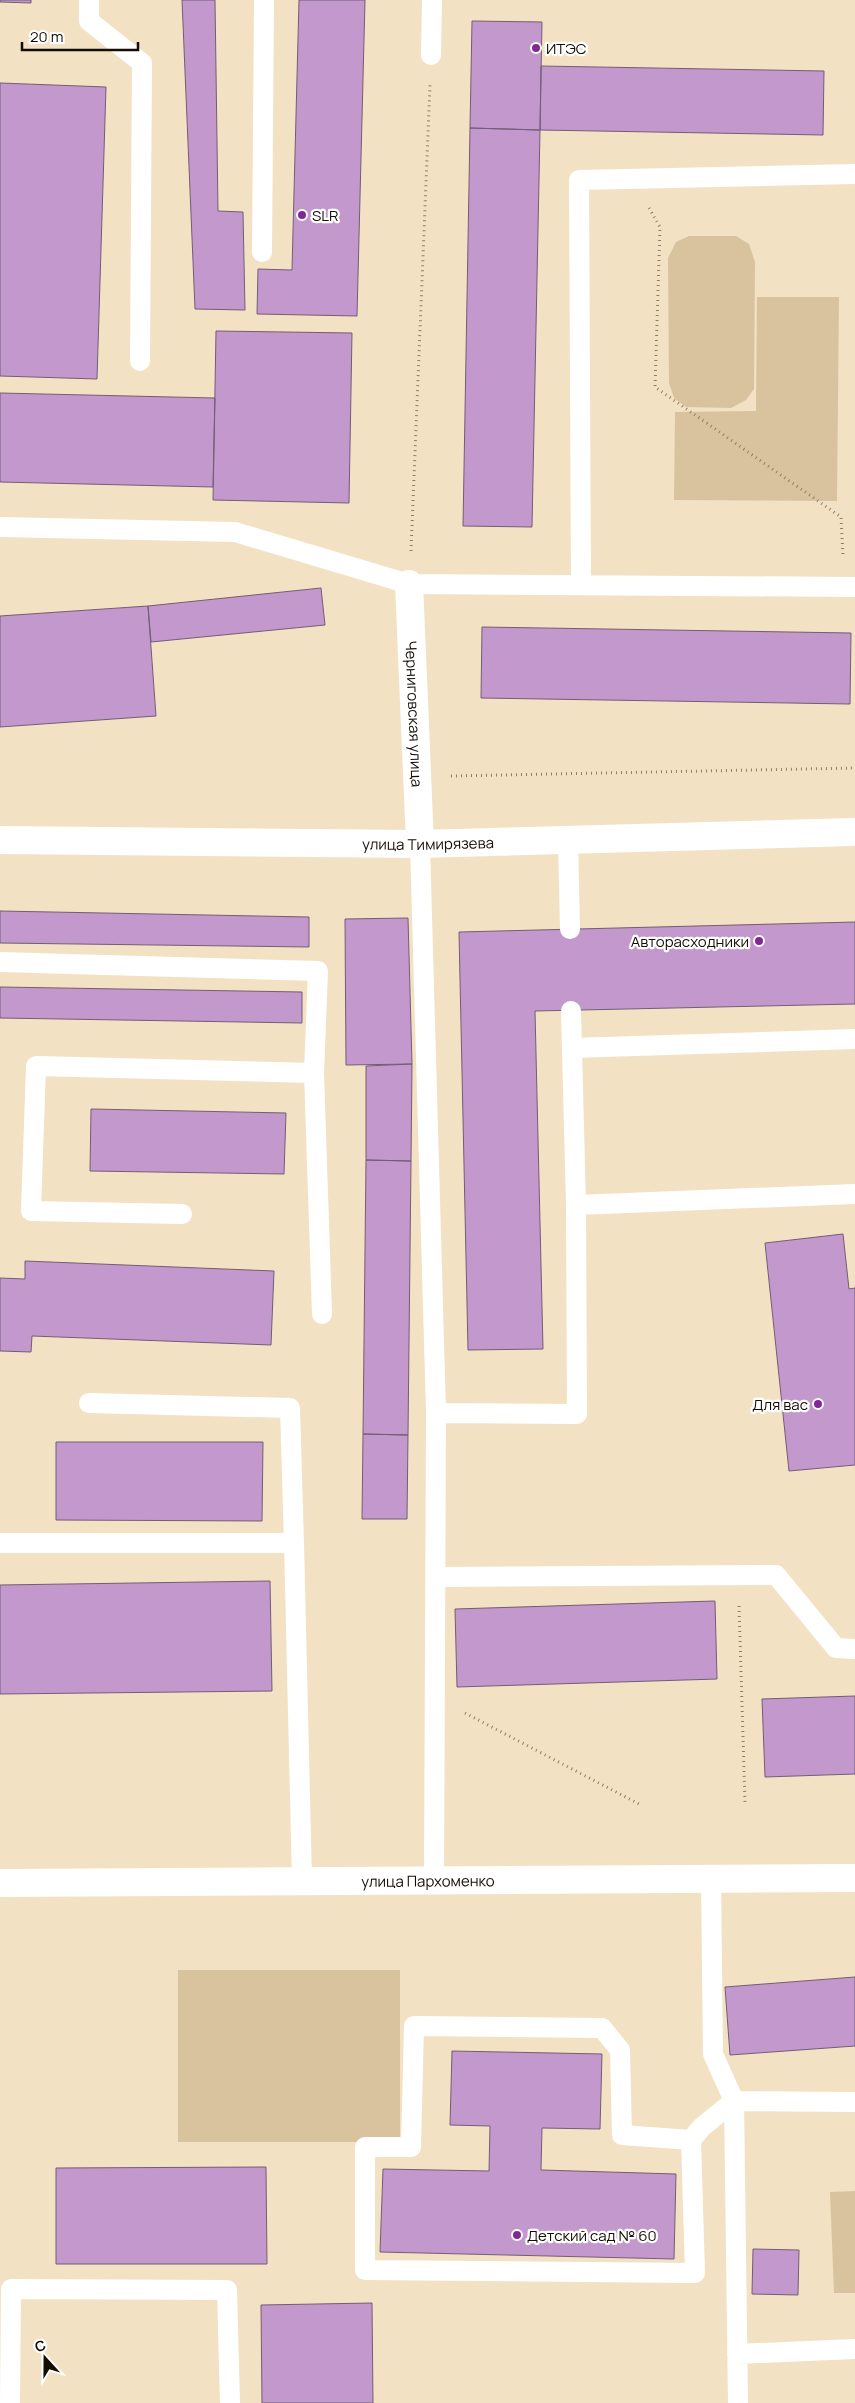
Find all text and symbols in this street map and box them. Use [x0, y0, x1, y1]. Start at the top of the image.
scale bar [22, 20, 139, 52]
text: 20 m [30, 26, 63, 47]
place label: ИТЭС [546, 38, 587, 59]
marker: ИТЭС [530, 42, 542, 54]
place label: SLR [312, 205, 338, 226]
marker: SLR [296, 209, 308, 221]
street label: Черниговская улица [401, 640, 428, 787]
street label: улица Тимирязева [362, 831, 494, 855]
place label: Авторасходники [631, 931, 749, 952]
marker: Авторасходники [753, 935, 765, 947]
place label: Для вас [752, 1394, 808, 1415]
marker: Для вас [812, 1398, 824, 1410]
street label: улица Пархоменко [361, 1870, 495, 1891]
place label: Детский сад № 60 [527, 2225, 657, 2246]
marker: Детский сад № 60 [511, 2229, 523, 2241]
north arrow [20, 2333, 70, 2383]
text: С [32, 2335, 48, 2356]

